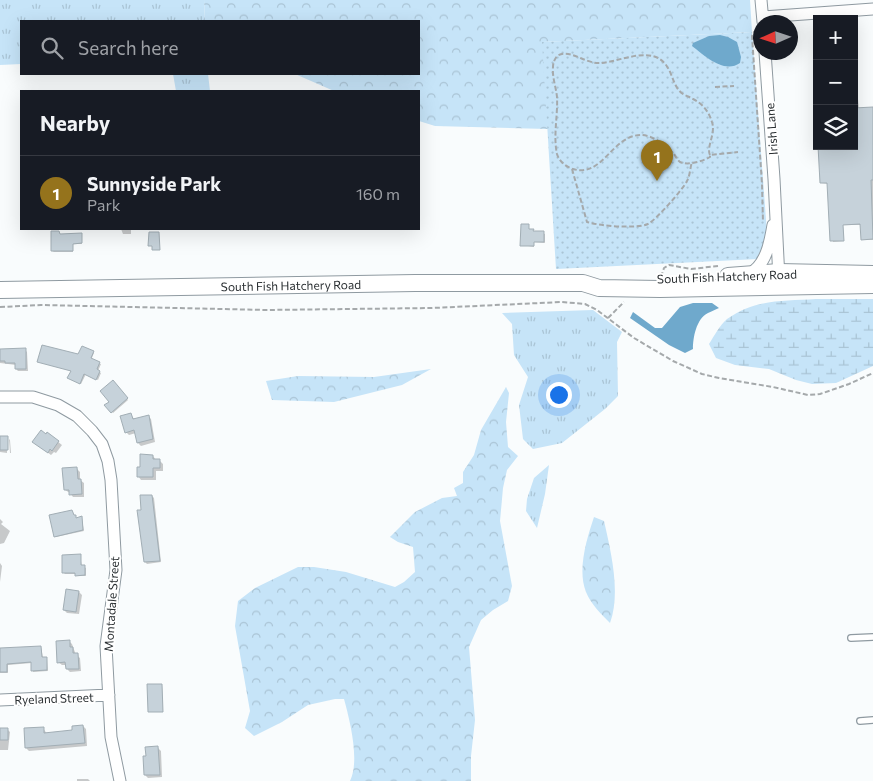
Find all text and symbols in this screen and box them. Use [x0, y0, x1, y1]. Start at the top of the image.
north arrow [753, 15, 798, 60]
map controls [813, 15, 858, 150]
button: + [813, 15, 858, 60]
search box [20, 20, 420, 75]
icon: search [38, 34, 66, 62]
text: Search here [78, 36, 178, 59]
button: − [813, 60, 858, 105]
street label: Irish Lane [762, 102, 780, 156]
button: layers [813, 105, 858, 150]
text: Nearby [40, 110, 110, 135]
pin: 1 [641, 140, 673, 181]
text: Sunnyside Park [87, 172, 221, 195]
text: 1 [52, 184, 60, 203]
text: 160 m [356, 184, 400, 203]
text: Park [87, 195, 120, 214]
street label: South Fish Hatchery Road [657, 267, 797, 285]
street label: South Fish Hatchery Road [221, 277, 361, 293]
your location [546, 382, 572, 408]
street label: Montadale Street [101, 556, 121, 652]
street label: Ryeland Street [14, 690, 94, 706]

